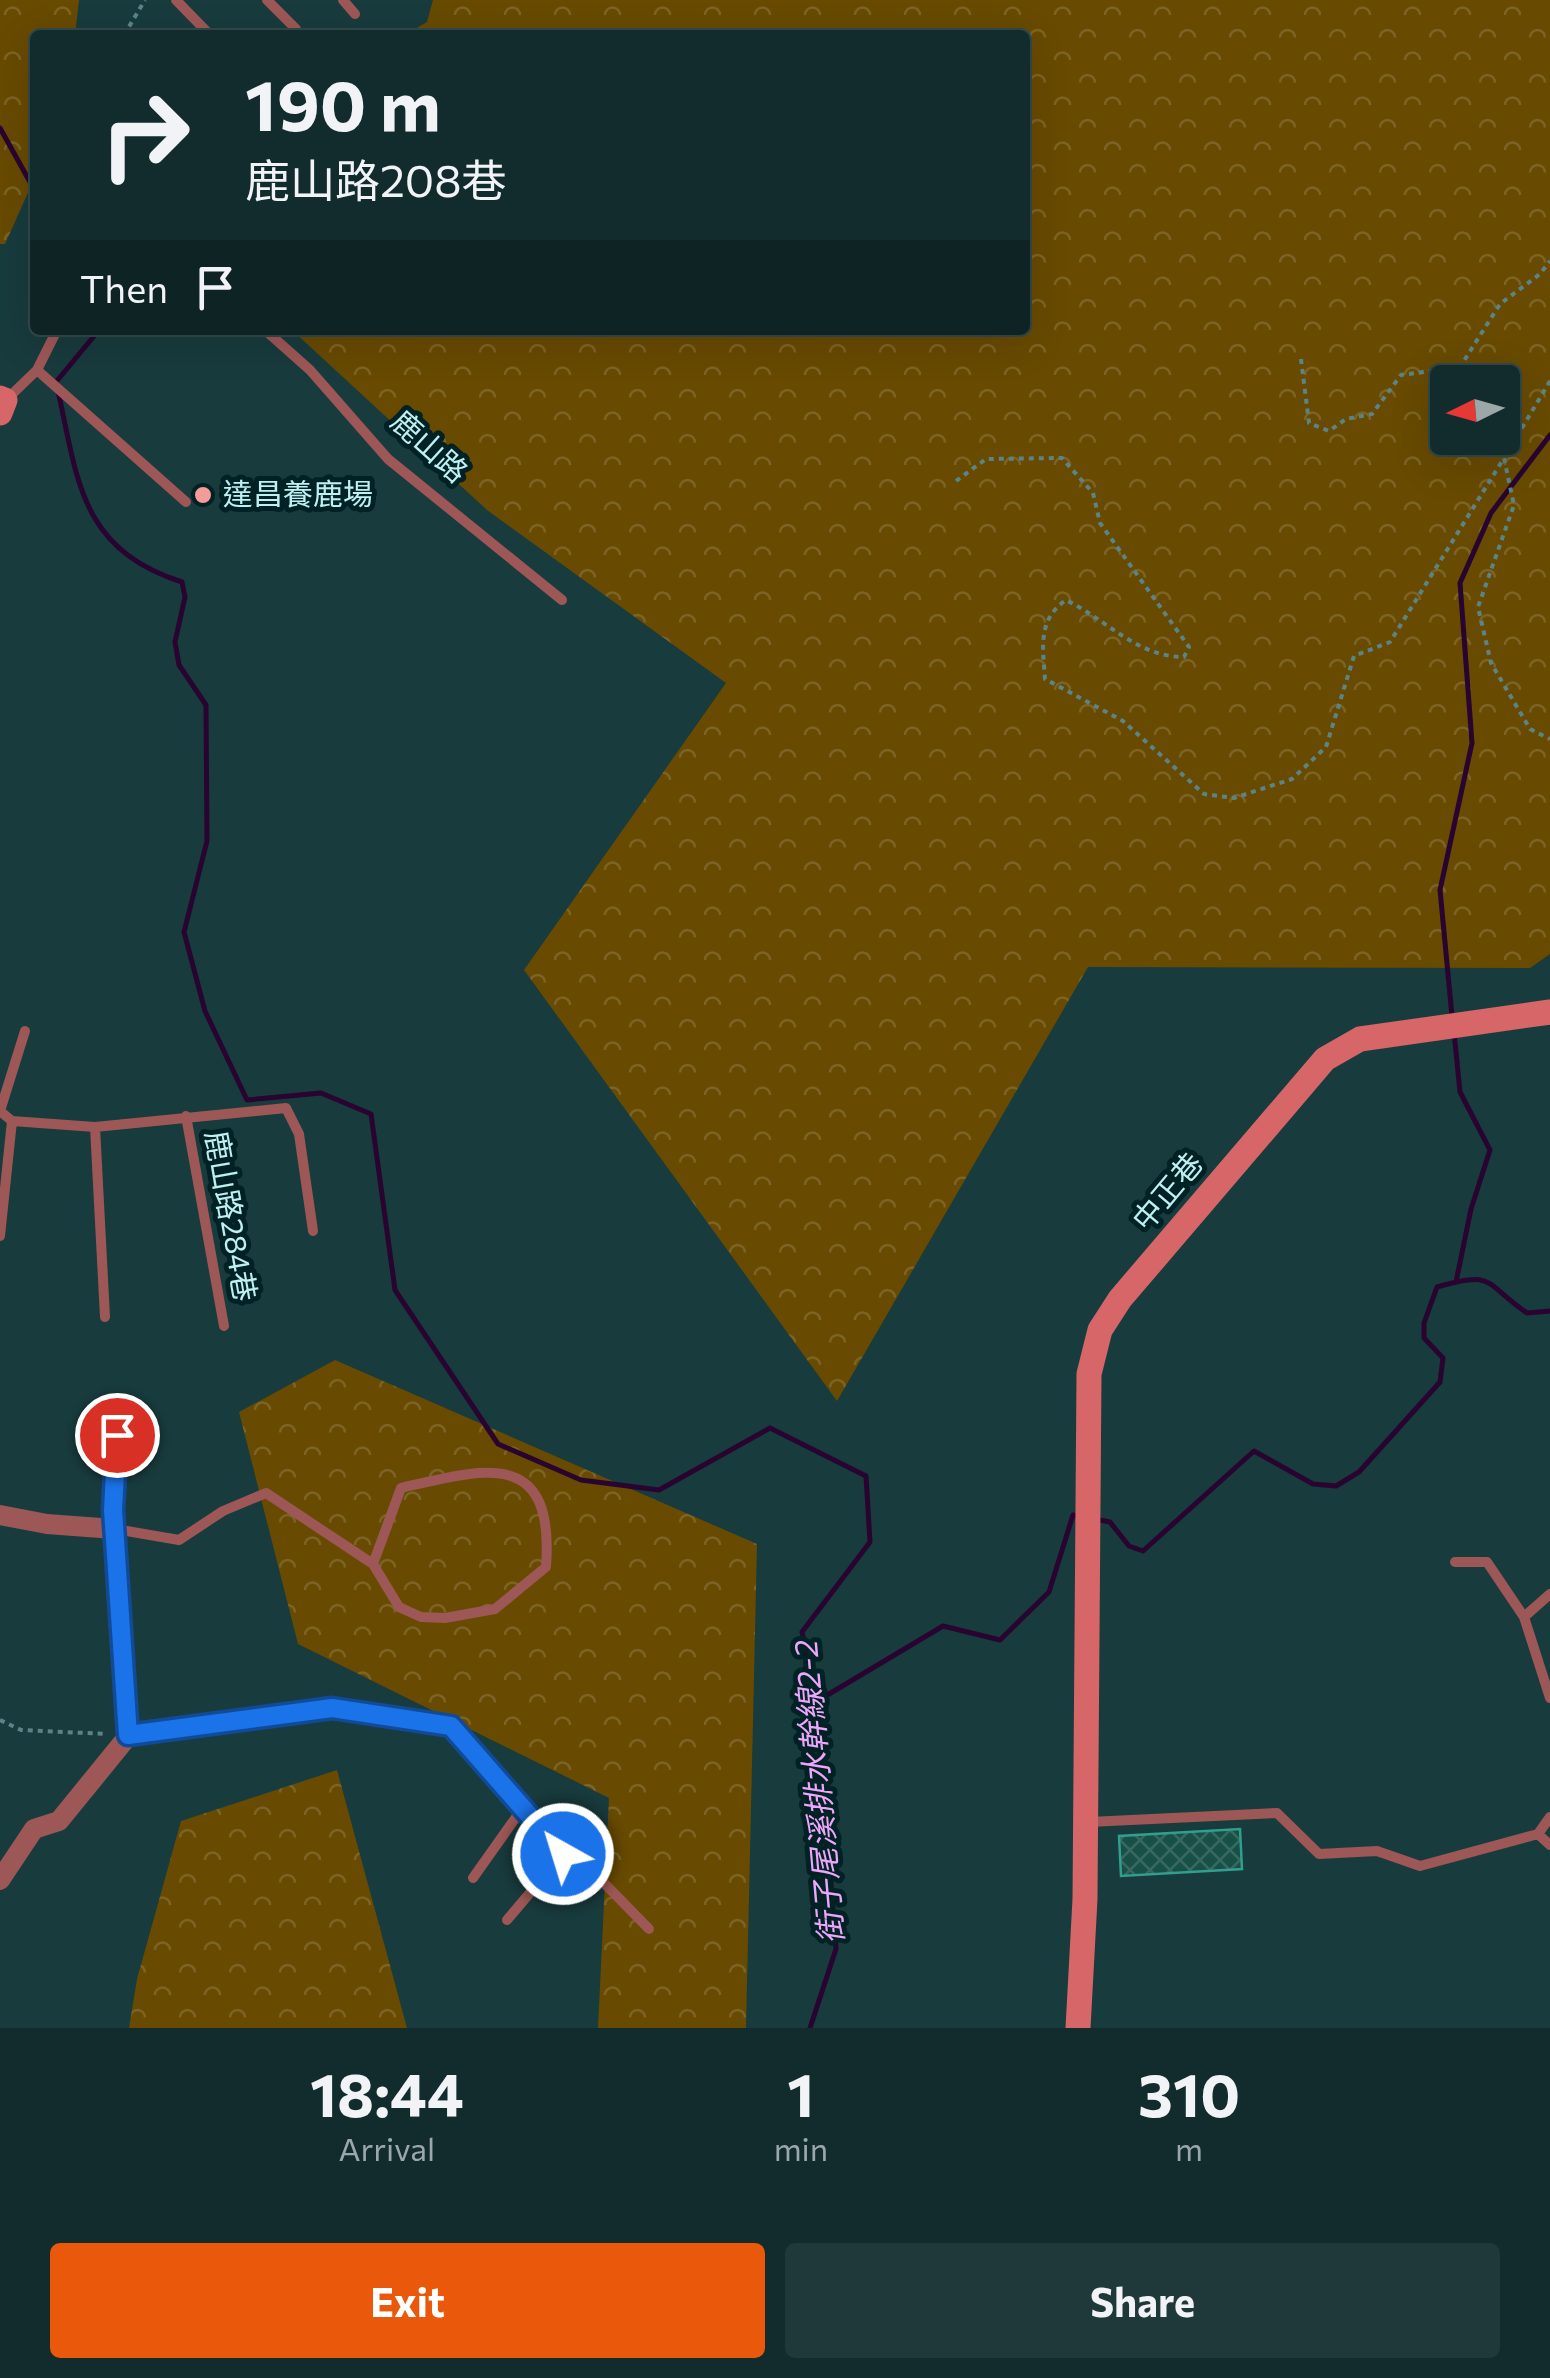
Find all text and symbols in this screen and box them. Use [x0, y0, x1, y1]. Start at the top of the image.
text: 190 m [245, 60, 441, 145]
icon: right [80, 70, 210, 200]
text: 鹿山路208巷 [245, 151, 507, 206]
icon: arrive [188, 260, 243, 315]
text: Then [80, 264, 168, 311]
north arrow [1430, 365, 1520, 455]
map controls [1430, 365, 1520, 455]
street label: 鹿山路 [385, 401, 476, 489]
place label: 達昌養鹿場 [223, 474, 373, 511]
marker: 達昌養鹿場 [192, 484, 214, 506]
street label: 鹿山路284巷 [199, 1127, 266, 1304]
street label: 中正巷 [1123, 1144, 1209, 1237]
pin [75, 1393, 160, 1478]
icon: arrive [90, 1408, 145, 1463]
water label: 街子尾溪排水幹線2-2 [784, 1638, 850, 1946]
position arrow [511, 1802, 615, 1906]
text: 18:44 [310, 2056, 464, 2129]
text: 1 [787, 2056, 814, 2129]
text: 310 [1138, 2056, 1240, 2129]
text: Arrival [338, 2128, 435, 2168]
text: min [774, 2128, 828, 2168]
text: m [1175, 2128, 1203, 2168]
button: Exit [50, 2243, 765, 2358]
button: Share [785, 2243, 1500, 2358]

